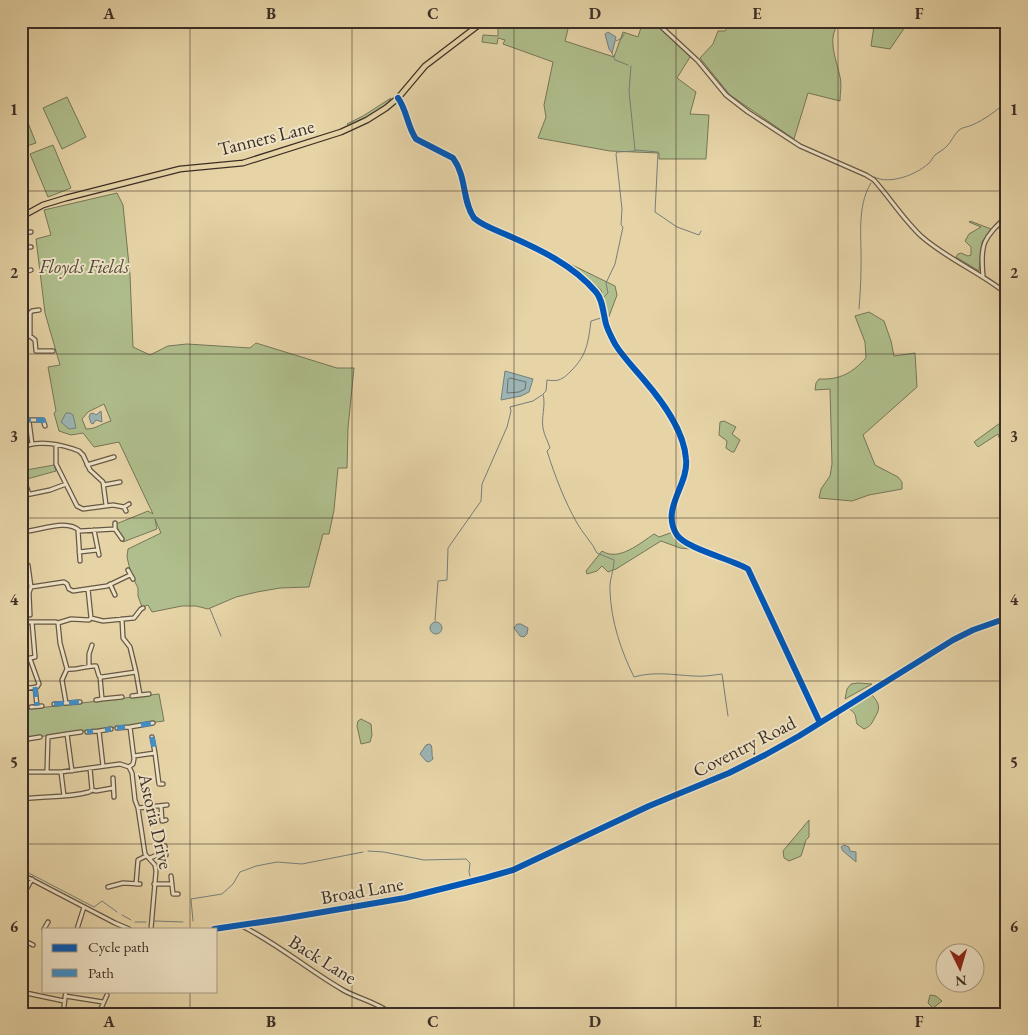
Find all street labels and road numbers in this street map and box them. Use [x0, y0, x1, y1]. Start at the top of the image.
street label: Tanners Lane [215, 113, 317, 161]
street label: Coventry Road [689, 710, 800, 783]
street label: Astoria Drive [132, 770, 179, 871]
street label: Broad Lane [319, 871, 405, 910]
street label: Back Lane [284, 929, 361, 990]

